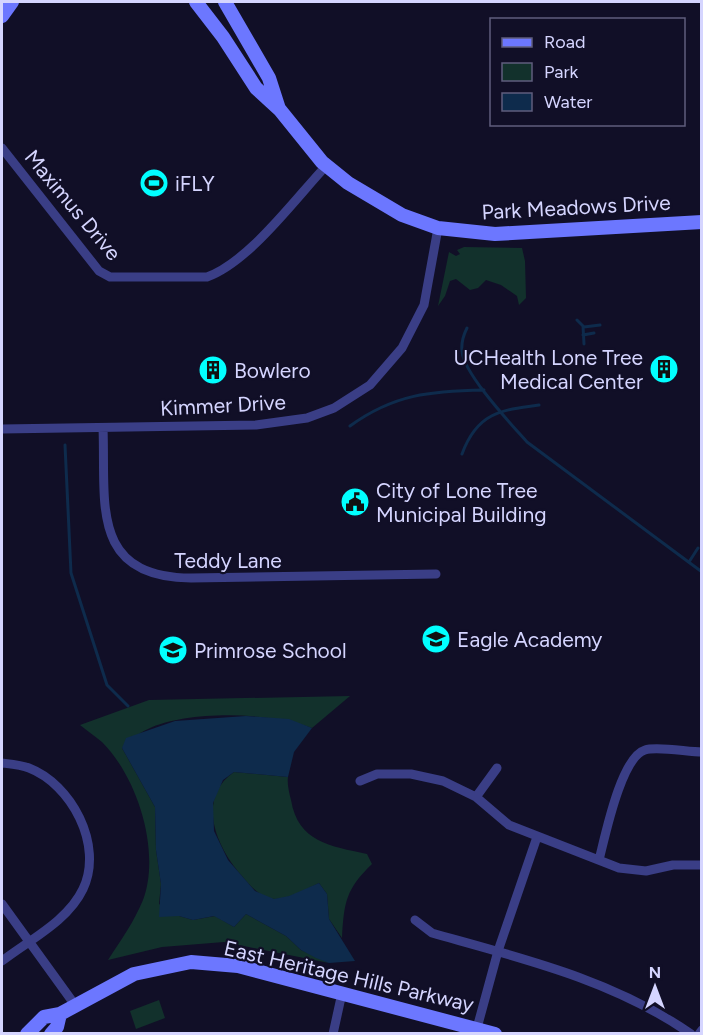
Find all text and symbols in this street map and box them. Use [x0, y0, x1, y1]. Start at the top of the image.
legend [490, 18, 685, 126]
text: Road [544, 31, 585, 53]
text: Park [544, 61, 579, 83]
text: Water [544, 91, 592, 113]
street label: Maximus Drive [20, 145, 126, 265]
sports icon: iFLY [138, 167, 170, 199]
place label: iFLY [175, 171, 215, 196]
street label: Park Meadows Drive [481, 190, 671, 224]
place label: UCHealth Lone Tree Medical Center [453, 345, 643, 394]
building icon: UCHealth Lone Tree Medical Center [648, 353, 680, 385]
building icon: Bowlero [197, 354, 229, 386]
place label: Bowlero [234, 358, 311, 383]
street label: Kimmer Drive [160, 389, 286, 421]
place label: City of Lone Tree Municipal Building [376, 478, 547, 527]
public building icon: City of Lone Tree Municipal Building [339, 486, 371, 518]
street label: Teddy Lane [174, 548, 282, 573]
school or university icon: Eagle Academy [420, 623, 452, 655]
place label: Eagle Academy [457, 627, 602, 652]
school or university icon: Primrose School [157, 634, 189, 666]
place label: Primrose School [194, 638, 347, 663]
street label: East Heritage Hills Parkway [222, 935, 476, 1017]
north arrow [625, 957, 685, 1017]
text: N [649, 963, 661, 982]

